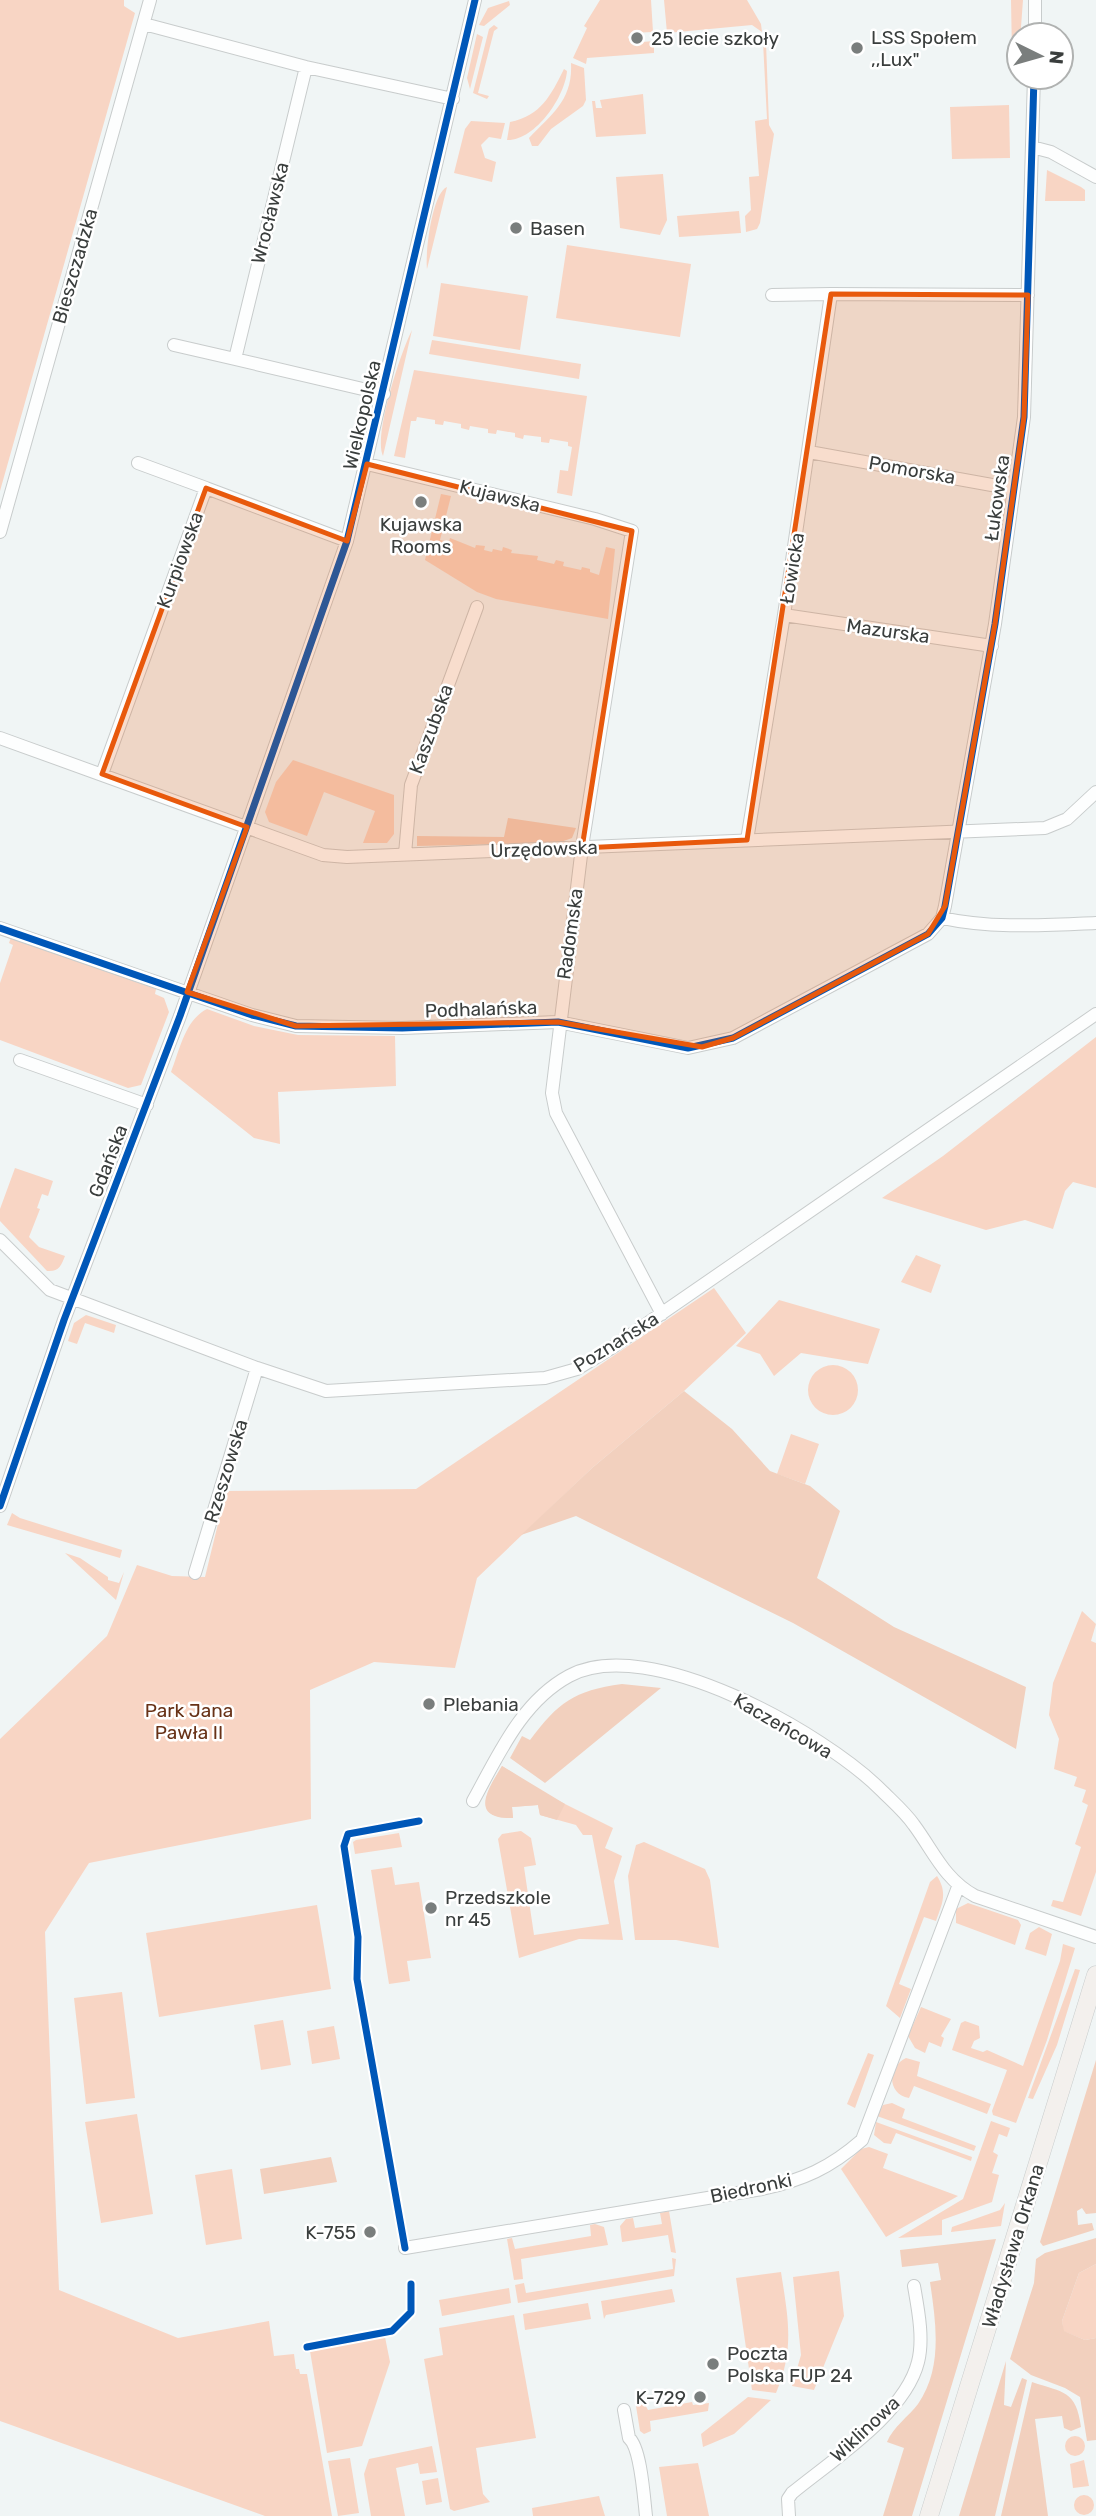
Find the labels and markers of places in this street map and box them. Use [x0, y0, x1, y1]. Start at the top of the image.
place label: LSS Społem ,,Lux" [871, 26, 977, 71]
place label: 25 lecie szkoły [651, 27, 779, 50]
marker: 25 lecie szkoły [629, 30, 645, 46]
marker: LSS Społem ,,Lux" [849, 40, 865, 56]
place label: Basen [530, 217, 585, 240]
marker: Basen [508, 220, 524, 236]
marker: Kujawska Rooms [413, 494, 429, 510]
place label: Kujawska Rooms [380, 513, 462, 558]
place label: Plebania [443, 1693, 519, 1716]
marker: Plebania [421, 1696, 437, 1712]
place label: Przedszkole nr 45 [445, 1886, 551, 1931]
marker: Przedszkole nr 45 [423, 1900, 439, 1916]
place label: K-755 [305, 2221, 356, 2244]
marker: K-755 [362, 2224, 378, 2240]
place label: Poczta Polska FUP 24 [727, 2342, 853, 2387]
marker: Poczta Polska FUP 24 [705, 2356, 721, 2372]
place label: K-729 [635, 2386, 686, 2409]
marker: K-729 [692, 2389, 708, 2405]

